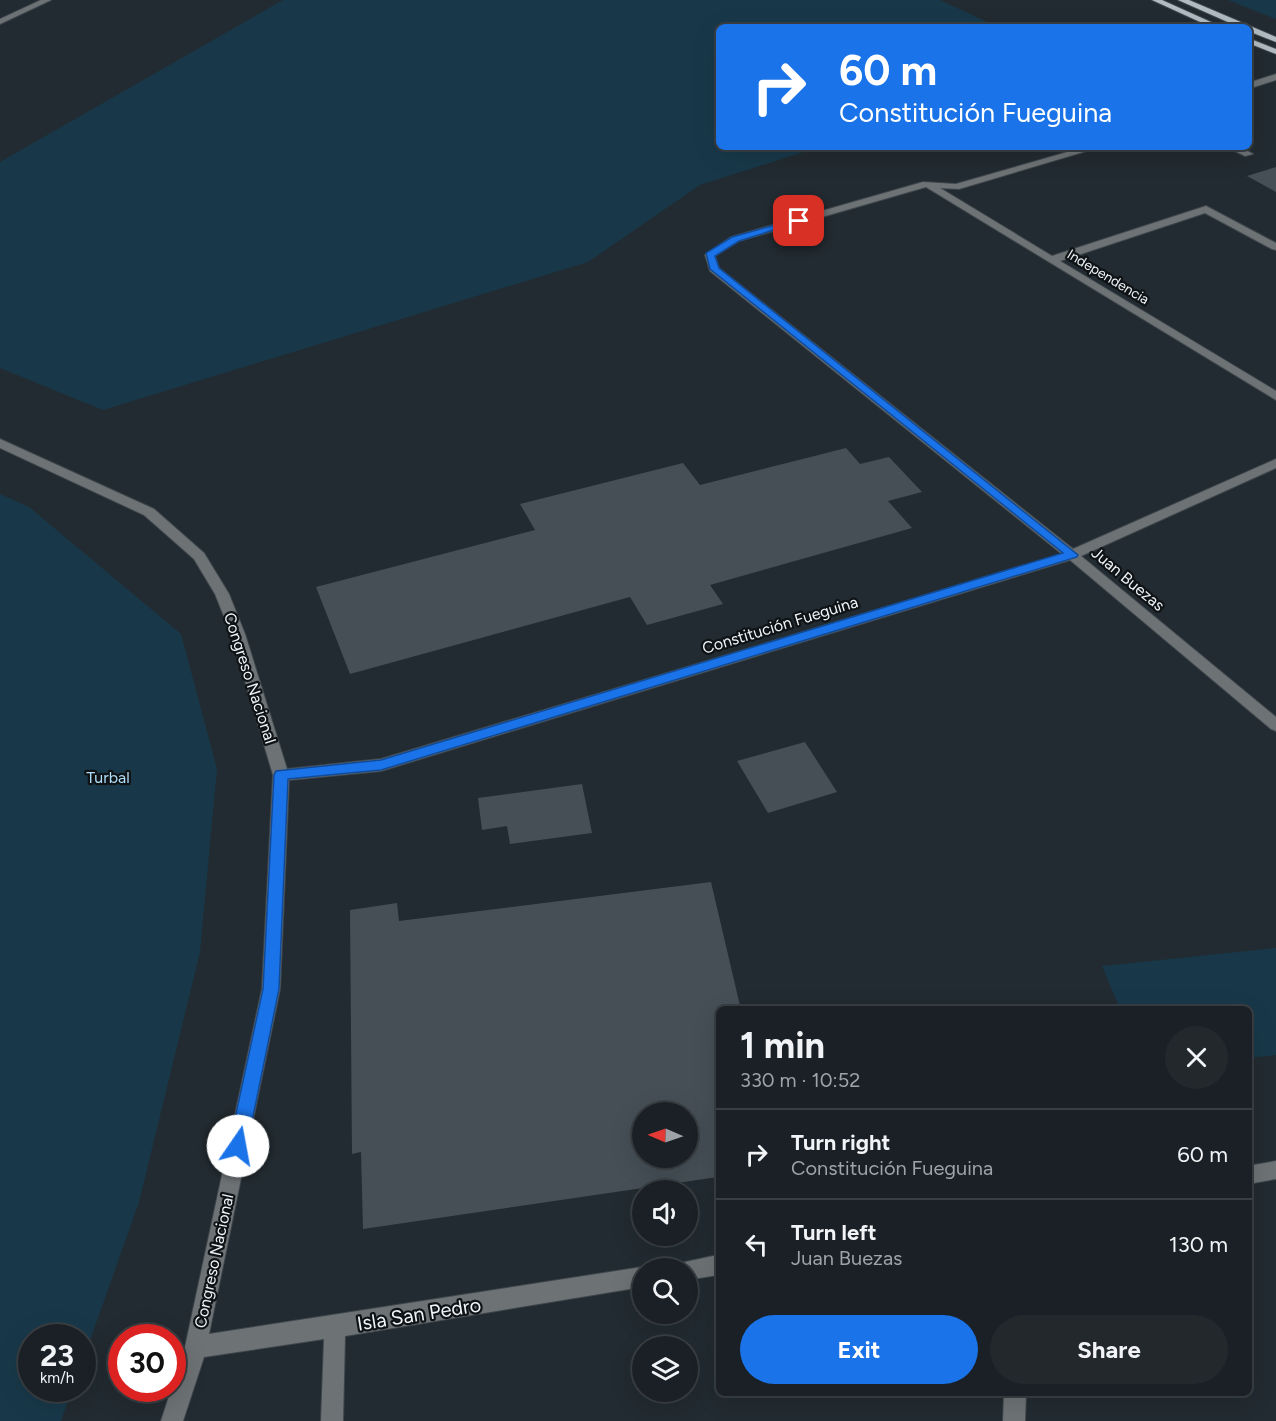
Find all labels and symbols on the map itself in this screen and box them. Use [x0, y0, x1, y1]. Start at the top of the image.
pin [773, 195, 824, 246]
street label: Independencia [1064, 246, 1152, 308]
street label: Juan Buezas [1088, 543, 1168, 615]
street label: Constitución Fueguina [700, 592, 860, 658]
street label: Congreso Nacional [220, 610, 280, 746]
park label: Turbal [86, 768, 130, 787]
north arrow [632, 1102, 698, 1168]
position arrow [206, 1114, 270, 1178]
street label: Congreso Nacional [190, 1192, 238, 1330]
street label: Isla San Pedro [355, 1292, 483, 1336]
speed limit sign: 30 [108, 1324, 186, 1402]

